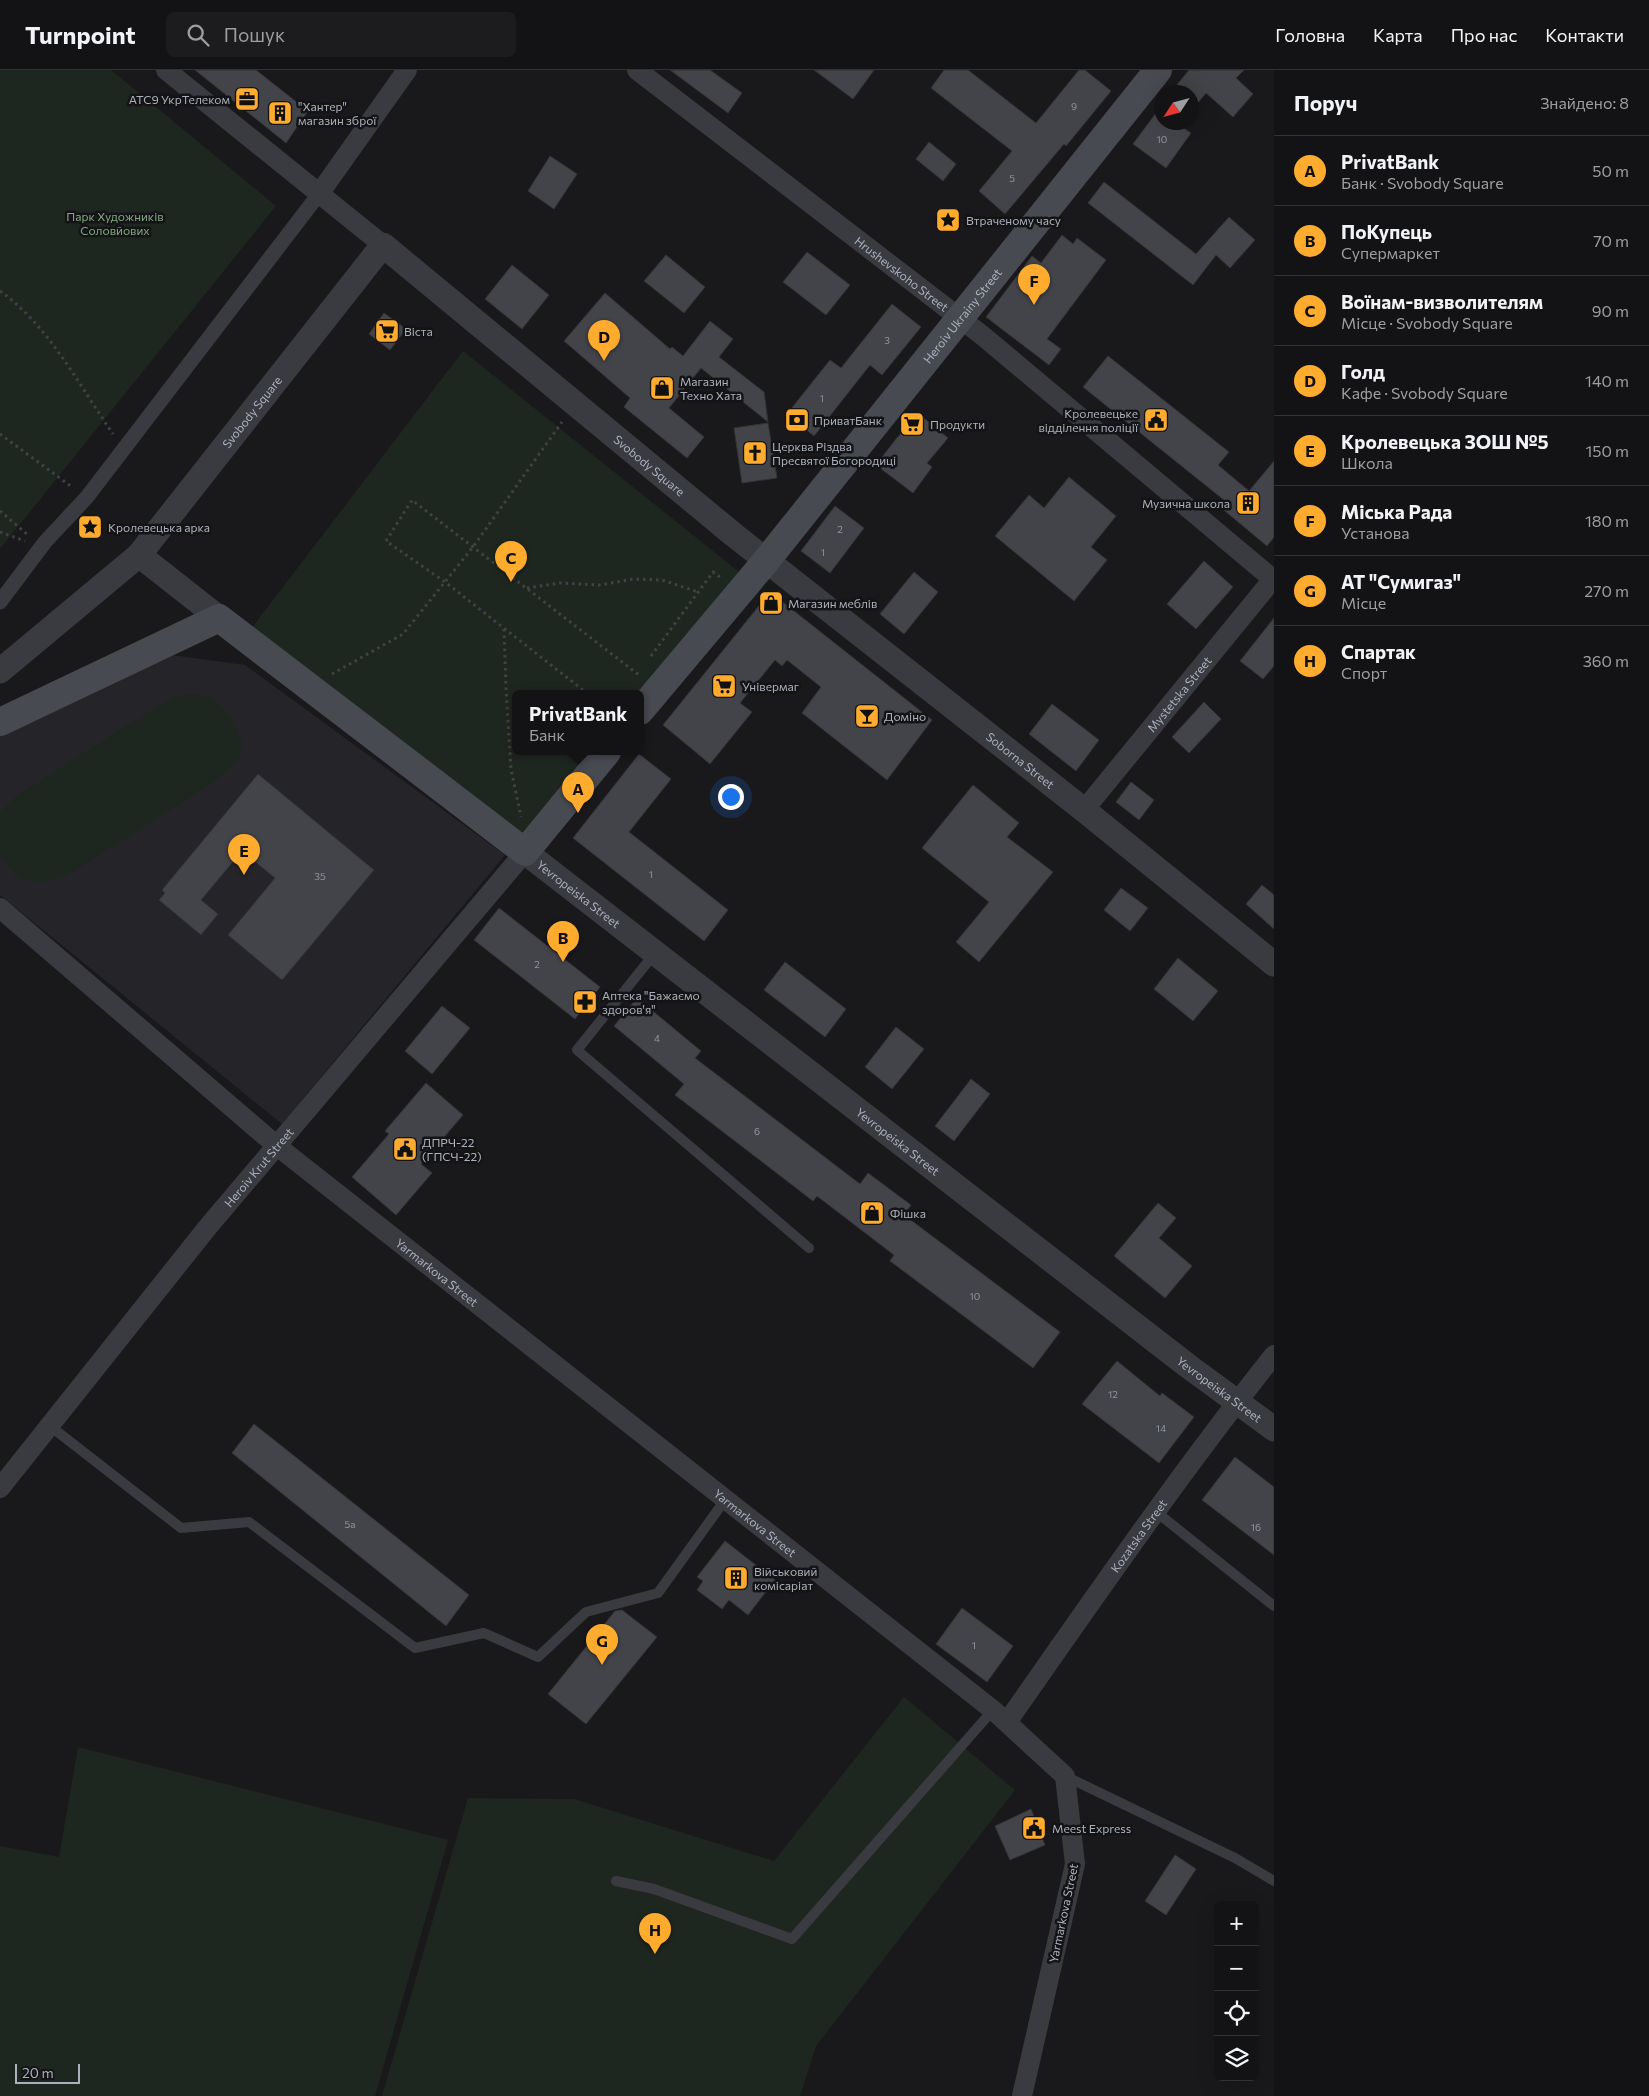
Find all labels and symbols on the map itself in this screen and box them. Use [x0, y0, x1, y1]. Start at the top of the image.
north arrow [1154, 85, 1199, 130]
office icon: АТС9 УкрТелеком [234, 86, 260, 112]
place label: АТС9 УкрТелеком [129, 92, 230, 106]
place label: "Хантер" магазин зброї [298, 99, 377, 127]
building icon: "Хантер" магазин зброї [267, 100, 293, 126]
house number: 9 [1071, 100, 1077, 112]
house number: 10 [1157, 133, 1167, 145]
house number: 5 [1009, 172, 1015, 184]
place icon: Втраченому часу [935, 207, 961, 233]
park label: Парк Художників Соловйових [66, 209, 164, 237]
place label: Втраченому часу [966, 213, 1061, 227]
street label: Hrushevskoho Street [852, 233, 951, 314]
pin: F [1018, 264, 1050, 305]
street label: Heroiv Ukrainy Street [920, 265, 1004, 366]
supermarket icon: Віста [374, 318, 400, 344]
pin: D [588, 320, 620, 361]
place label: Віста [404, 324, 433, 338]
house number: 3 [884, 334, 890, 346]
street label: Svobody Square [219, 373, 284, 451]
place label: Магазин Техно Хата [680, 374, 742, 402]
shop icon: Магазин Техно Хата [649, 375, 675, 401]
house number: 1 [820, 392, 824, 404]
place label: Кролевецьке відділення поліції [1038, 406, 1139, 434]
bank icon: ПриватБанк [784, 407, 810, 433]
public building icon: Кролевецьке відділення поліції [1143, 407, 1169, 433]
supermarket icon: Продукти [899, 411, 925, 437]
place label: ПриватБанк [814, 413, 883, 427]
place label: Продукти [930, 417, 985, 431]
street label: Svobody Square [611, 432, 688, 498]
place label: Церква Різдва Пресвятої Богородиці [772, 439, 896, 467]
church icon: Церква Різдва Пресвятої Богородиці [742, 440, 768, 466]
building icon: Музична школа [1235, 490, 1261, 516]
place label: Музична школа [1142, 496, 1230, 510]
place icon: Кролевецька арка [77, 514, 103, 540]
place label: Кролевецька арка [108, 520, 210, 534]
house number: 2 [837, 523, 843, 535]
pin: C [495, 541, 527, 582]
house number: 1 [821, 546, 825, 558]
shop icon: Магазин меблів [758, 590, 784, 616]
place label: Магазин меблів [788, 596, 877, 610]
street label: Mystetska Street [1144, 653, 1214, 734]
supermarket icon: Універмаг [711, 673, 737, 699]
place label: Універмаг [742, 679, 799, 693]
bar icon: Доміно [854, 703, 880, 729]
place label: Доміно [884, 709, 926, 723]
street label: Soborna Street [984, 729, 1057, 791]
pin: A [562, 772, 594, 813]
your location [718, 784, 744, 810]
pin: E [228, 834, 260, 875]
street label: Yevropeiska Street [534, 857, 623, 930]
house number: 1 [649, 868, 653, 880]
house number: 35 [314, 870, 326, 882]
pin: B [547, 921, 579, 962]
house number: 2 [534, 958, 540, 970]
place label: Аптека "Бажаємо здоров'я" [602, 988, 700, 1016]
pharmacy icon: Аптека "Бажаємо здоров'я" [572, 989, 598, 1015]
house number: 4 [654, 1032, 660, 1044]
street label: Yevropeiska Street [853, 1104, 943, 1178]
street label: Heroiv Krut Street [221, 1125, 296, 1210]
house number: 6 [754, 1125, 760, 1137]
place label: ДПРЧ-22 (ГПСЧ-22) [422, 1135, 482, 1163]
public building icon: ДПРЧ-22 (ГПСЧ-22) [392, 1136, 418, 1162]
shop icon: Фішка [859, 1200, 885, 1226]
place label: Фішка [890, 1206, 926, 1220]
street label: Yarmarkova Street [393, 1235, 481, 1309]
house number: 10 [970, 1290, 980, 1302]
street label: Yevropeiska Street [1174, 1353, 1265, 1425]
house number: 12 [1108, 1388, 1118, 1400]
house number: 14 [1156, 1422, 1166, 1434]
street label: Yarmarkova Street [711, 1486, 799, 1560]
street label: Kozatska Street [1108, 1496, 1169, 1575]
house number: 5а [345, 1518, 355, 1530]
house number: 16 [1251, 1521, 1261, 1533]
place label: Військовий комісаріат [754, 1564, 817, 1592]
building icon: Військовий комісаріат [723, 1565, 749, 1591]
pin: G [586, 1624, 618, 1665]
house number: 1 [972, 1639, 976, 1651]
public building icon: Meest Express [1021, 1815, 1047, 1841]
place label: Meest Express [1052, 1821, 1131, 1835]
street label: Yarmarkova Street [1046, 1862, 1080, 1964]
pin: H [639, 1913, 671, 1954]
scale bar [15, 2061, 80, 2084]

